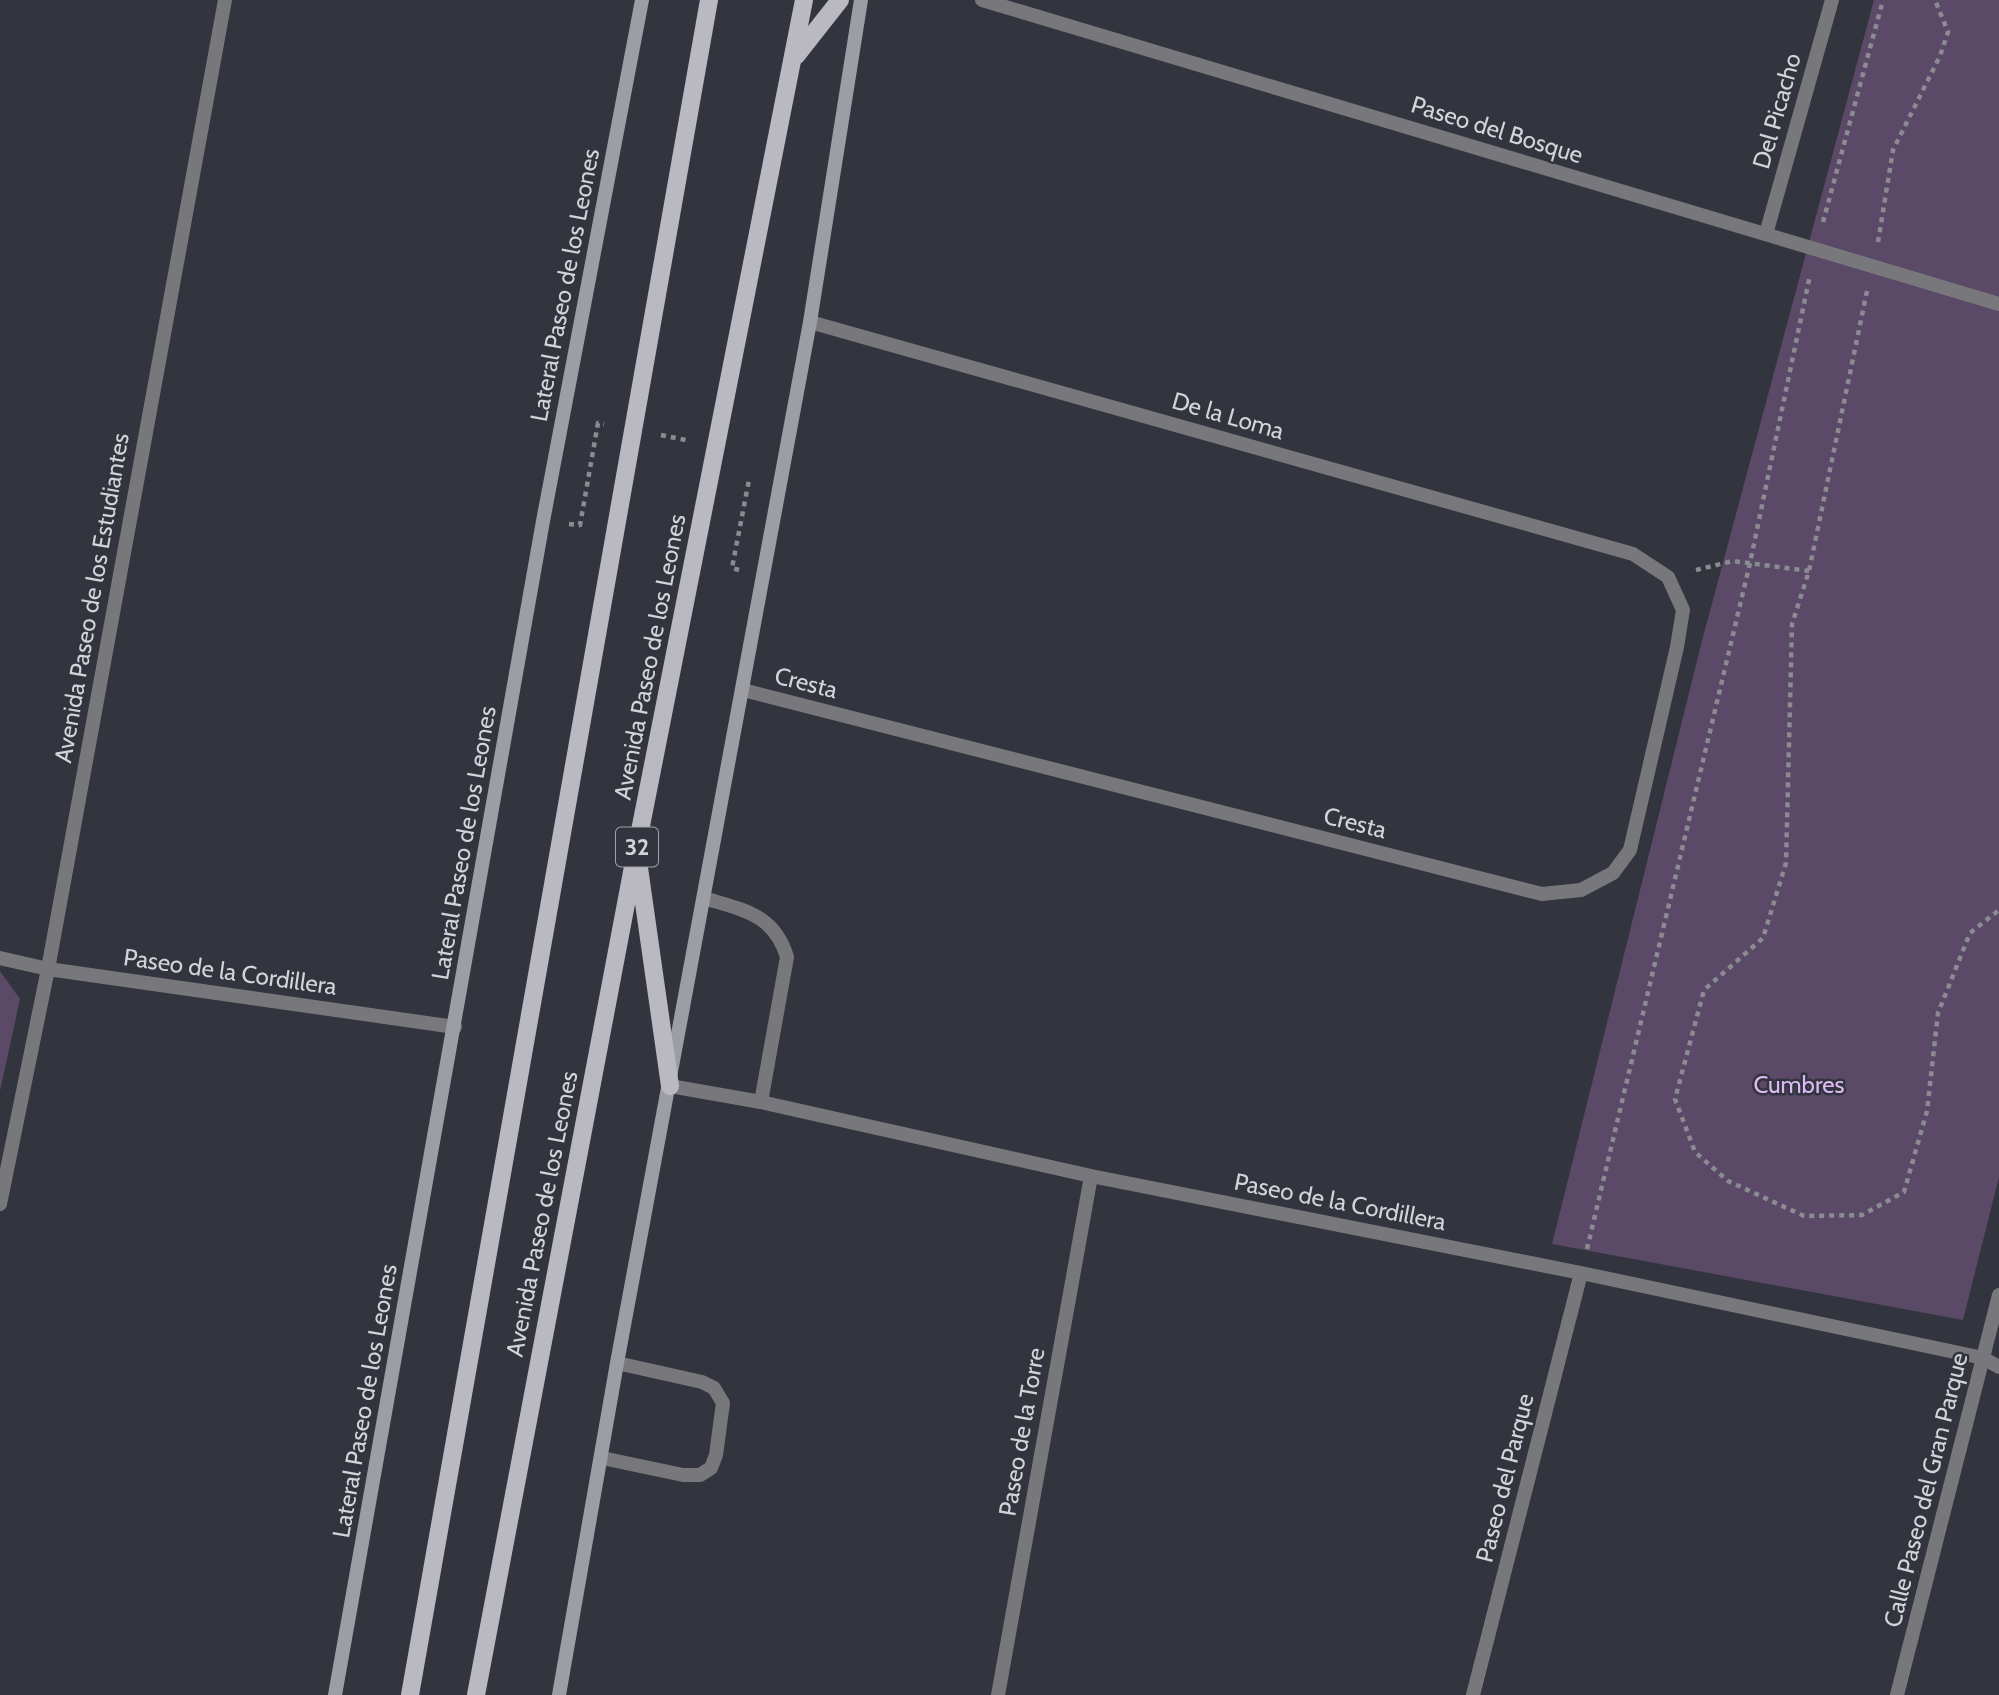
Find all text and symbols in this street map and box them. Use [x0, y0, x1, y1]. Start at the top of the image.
street label: Del Picacho [1746, 50, 1807, 172]
street label: Paseo del Bosque [1408, 90, 1587, 169]
street label: Lateral Paseo de los Leones [524, 146, 605, 424]
street label: De la Loma [1169, 386, 1288, 445]
street label: Avenida Paseo de los Estudiantes [48, 431, 135, 765]
street label: Avenida Paseo de los Leones [608, 512, 691, 802]
street label: Cresta [772, 661, 841, 704]
street label: Lateral Paseo de los Leones [425, 704, 502, 982]
street label: Cresta [1321, 801, 1390, 844]
road number: 32 [616, 828, 658, 866]
street label: Paseo de la Cordillera [122, 942, 339, 1001]
street label: Avenida Paseo de los Leones [500, 1069, 583, 1359]
park label: Cumbres [1754, 1070, 1844, 1099]
street label: Paseo de la Cordillera [1232, 1167, 1449, 1236]
street label: Lateral Paseo de los Leones [326, 1262, 403, 1540]
street label: Paseo de la Torre [992, 1345, 1051, 1518]
street label: Calle Paseo del Gran Parque [1877, 1350, 1974, 1630]
street label: Paseo del Parque [1470, 1391, 1539, 1565]

